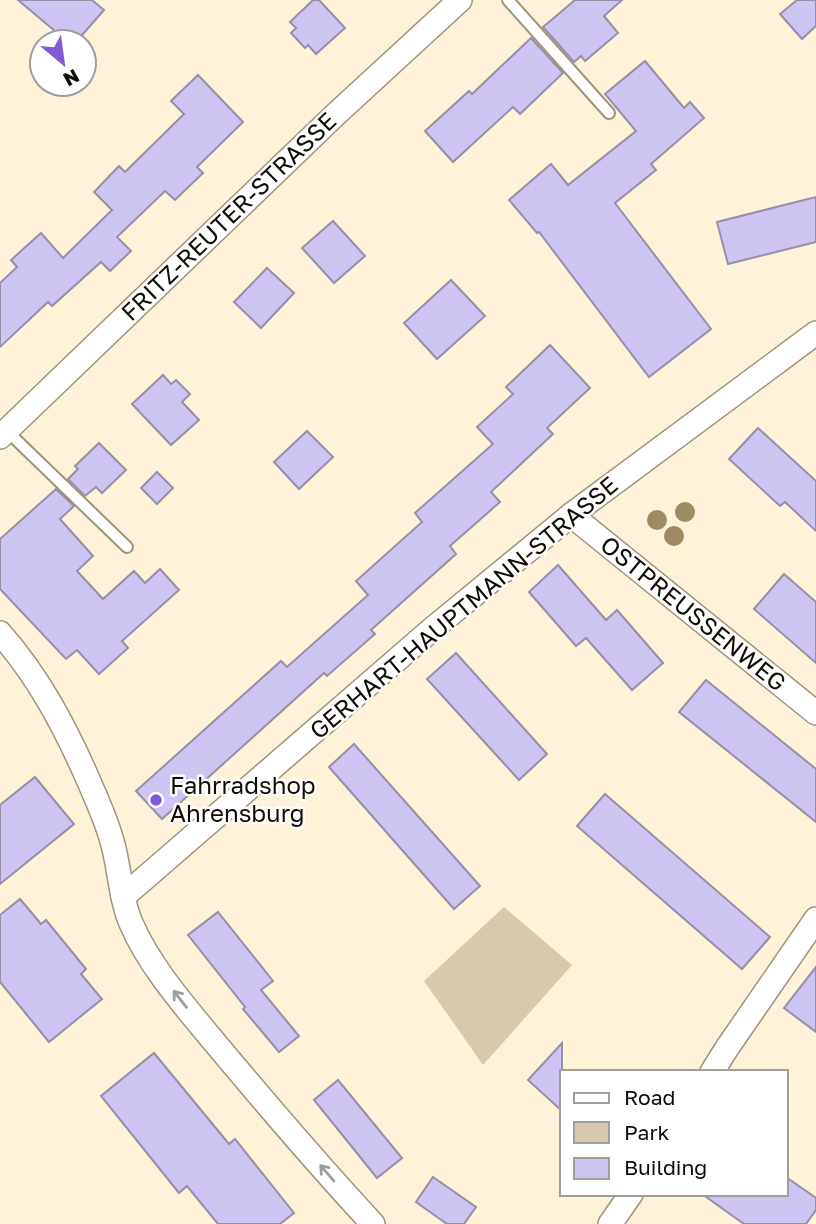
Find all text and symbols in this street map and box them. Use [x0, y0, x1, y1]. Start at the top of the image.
north arrow [28, 28, 98, 98]
text: N [60, 65, 83, 92]
street label: FRITZ-REUTER-STRASSE [114, 106, 341, 326]
street label: GERHART-HAUPTMANN-STRASSE [303, 469, 623, 744]
street label: OSTPREUSSENWEG [595, 529, 792, 696]
place label: Fahrradshop Ahrensburg [170, 770, 316, 827]
marker: Fahrradshop Ahrensburg [148, 792, 164, 808]
one-way arrow [173, 991, 188, 1009]
legend [560, 1070, 788, 1196]
text: Road [624, 1084, 675, 1110]
text: Park [624, 1119, 670, 1145]
text: Building [624, 1154, 707, 1180]
one-way arrow [319, 1165, 335, 1183]

